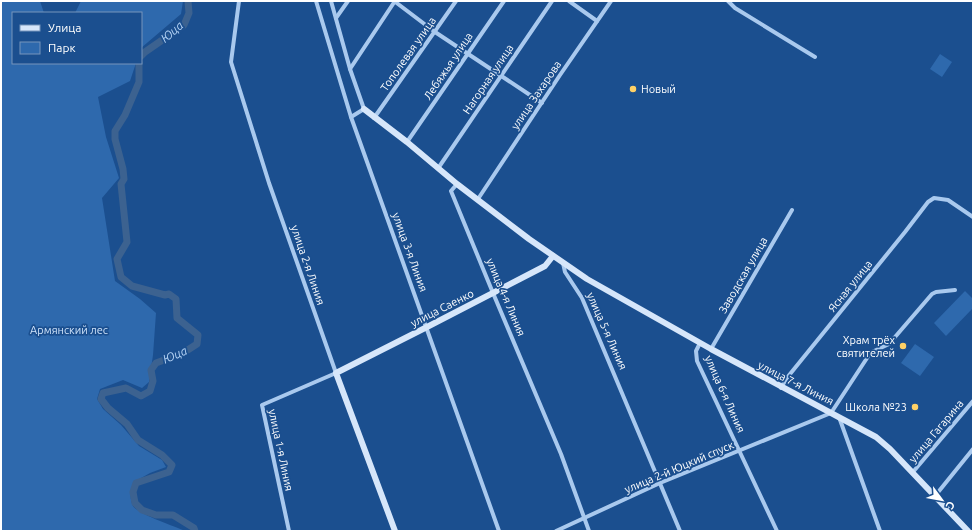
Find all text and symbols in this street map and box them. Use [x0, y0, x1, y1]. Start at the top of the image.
legend [12, 12, 142, 64]
street label: Тополевая улица [378, 15, 438, 93]
water label: Юца [158, 18, 186, 45]
text: Улица [48, 21, 81, 34]
street label: Лебяжья улица [421, 30, 475, 102]
text: Парк [48, 41, 76, 54]
street label: Нагорная улица [460, 42, 516, 116]
street label: улица Захарова [509, 58, 563, 132]
place label: Новый [641, 83, 676, 95]
marker: Новый [628, 84, 638, 94]
street label: улица 3-я Линия [390, 211, 430, 293]
street label: улица 2-я Линия [289, 224, 327, 306]
street label: Заводская улица [716, 235, 770, 315]
street label: улица 4-я Линия [484, 256, 528, 338]
street label: Ясная улица [826, 258, 874, 314]
street label: улица Саенко [408, 287, 476, 329]
street label: улица 5-я Линия [585, 290, 629, 372]
park label: Армянский лес [30, 324, 108, 336]
place label: Храм трёх святителей [837, 334, 895, 359]
marker: Храм трёх святителей [898, 341, 908, 351]
water label: Юца [161, 343, 189, 366]
street label: улица 6-я Линия [703, 353, 747, 435]
street label: улица 7-я Линия [756, 359, 836, 407]
street label: улица Гагарина [906, 397, 966, 465]
place label: Школа №23 [845, 401, 907, 413]
marker: Школа №23 [910, 402, 920, 412]
street label: улица 1-я Линия [266, 408, 296, 492]
street label: улица 2-й Юцкий спуск [623, 438, 736, 495]
north arrow [922, 480, 962, 520]
text: С [944, 499, 957, 511]

